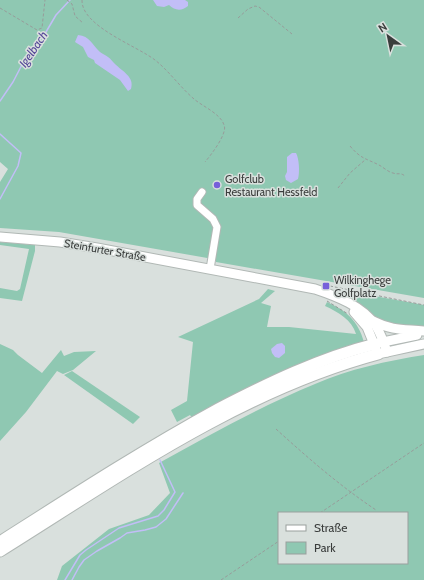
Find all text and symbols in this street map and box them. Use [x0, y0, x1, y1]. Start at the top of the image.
north arrow [368, 16, 408, 56]
text: N [375, 20, 390, 36]
water label: Igelbach [15, 28, 51, 70]
place label: Golfclub Restaurant Hessfeld [225, 172, 317, 199]
marker: Golfclub Restaurant Hessfeld [212, 180, 222, 190]
street label: Steinfurter Straße [63, 236, 147, 264]
place label: Wilkinghege Golfplatz [334, 273, 391, 300]
marker: Wilkinghege Golfplatz [321, 281, 331, 291]
legend [278, 512, 408, 564]
text: Straße [314, 520, 347, 535]
text: Park [314, 540, 336, 555]

